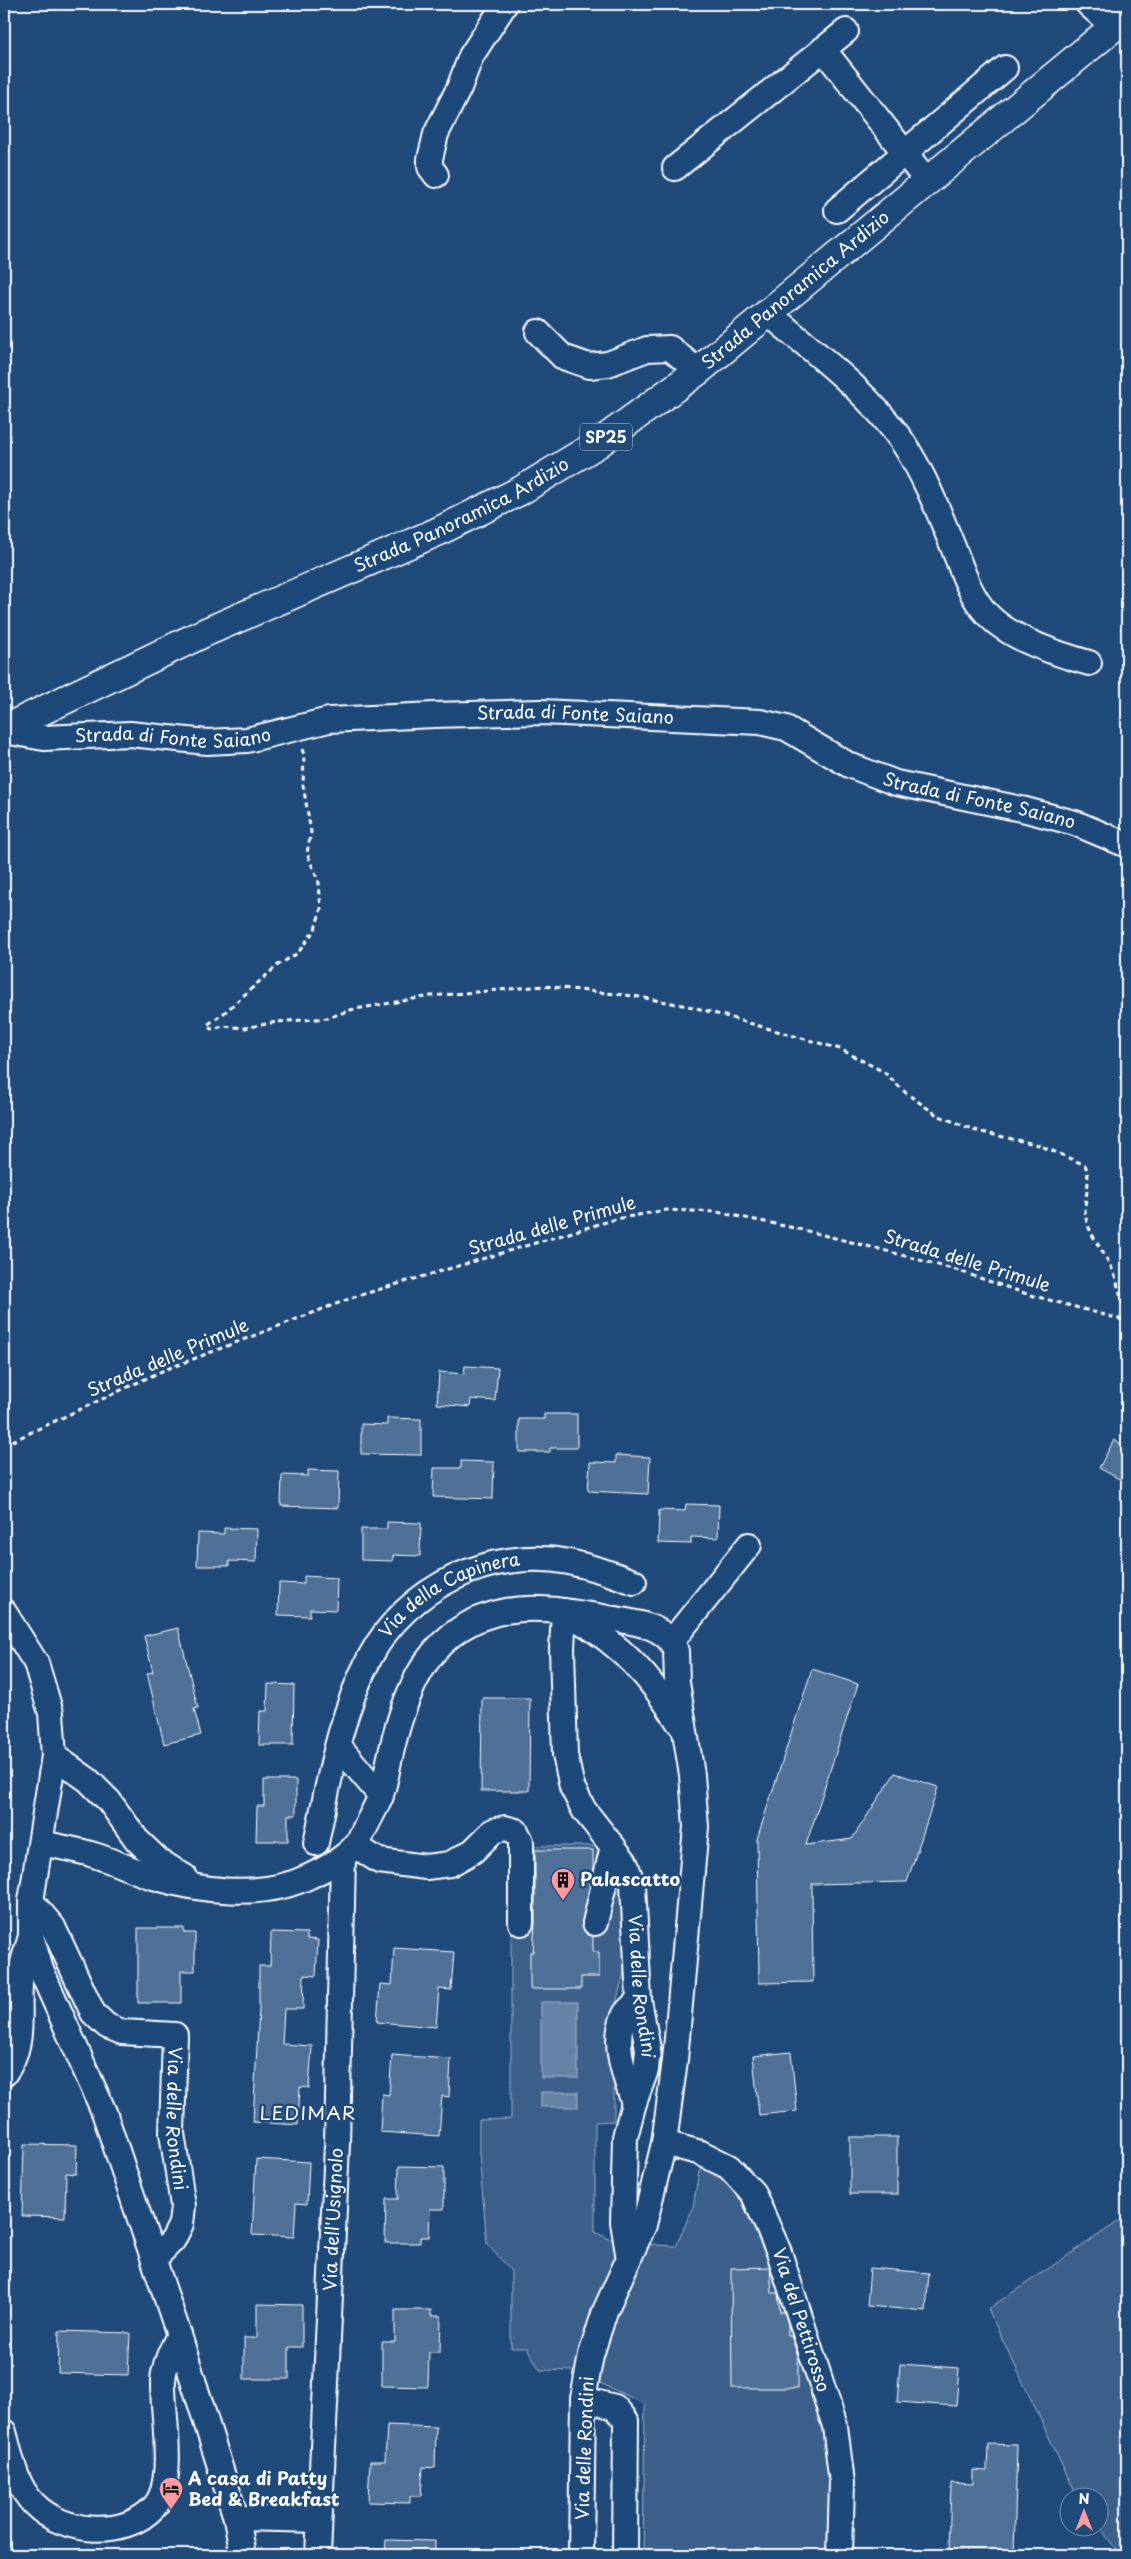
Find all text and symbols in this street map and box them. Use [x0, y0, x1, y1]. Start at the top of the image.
street label: Strada Panoramica Ardizio [695, 203, 895, 375]
road number: SP25 [580, 424, 632, 451]
street label: Strada Panoramica Ardizio [349, 449, 573, 579]
street label: Strada di Fonte Saiano [476, 697, 674, 730]
street label: Strada di Fonte Saiano [74, 719, 274, 754]
street label: Strada di Fonte Saiano [879, 764, 1079, 835]
street label: Strada delle Primule [465, 1188, 639, 1261]
street label: Strada delle Primule [881, 1221, 1054, 1298]
street label: Strada delle Primule [82, 1310, 252, 1403]
street label: Via della Capinera [372, 1545, 521, 1643]
place label: Palascatto [580, 1865, 681, 1892]
building icon: Palascatto [550, 1867, 576, 1901]
street label: Via delle Rondini [623, 1914, 663, 2059]
street label: Via delle Rondini [160, 2046, 195, 2192]
district label: LEDIMAR [259, 2098, 357, 2126]
street label: Via dell'Usignolo [315, 2147, 349, 2292]
street label: Via del Pettirosso [767, 2244, 838, 2395]
street label: Via delle Rondini [567, 2375, 600, 2520]
place label: A casa di Patty Bed & Breakfast [187, 2464, 340, 2512]
hotel icon: A casa di Patty Bed & Breakfast [158, 2476, 184, 2510]
north arrow [1058, 2486, 1108, 2536]
text: N [1078, 2488, 1090, 2509]

